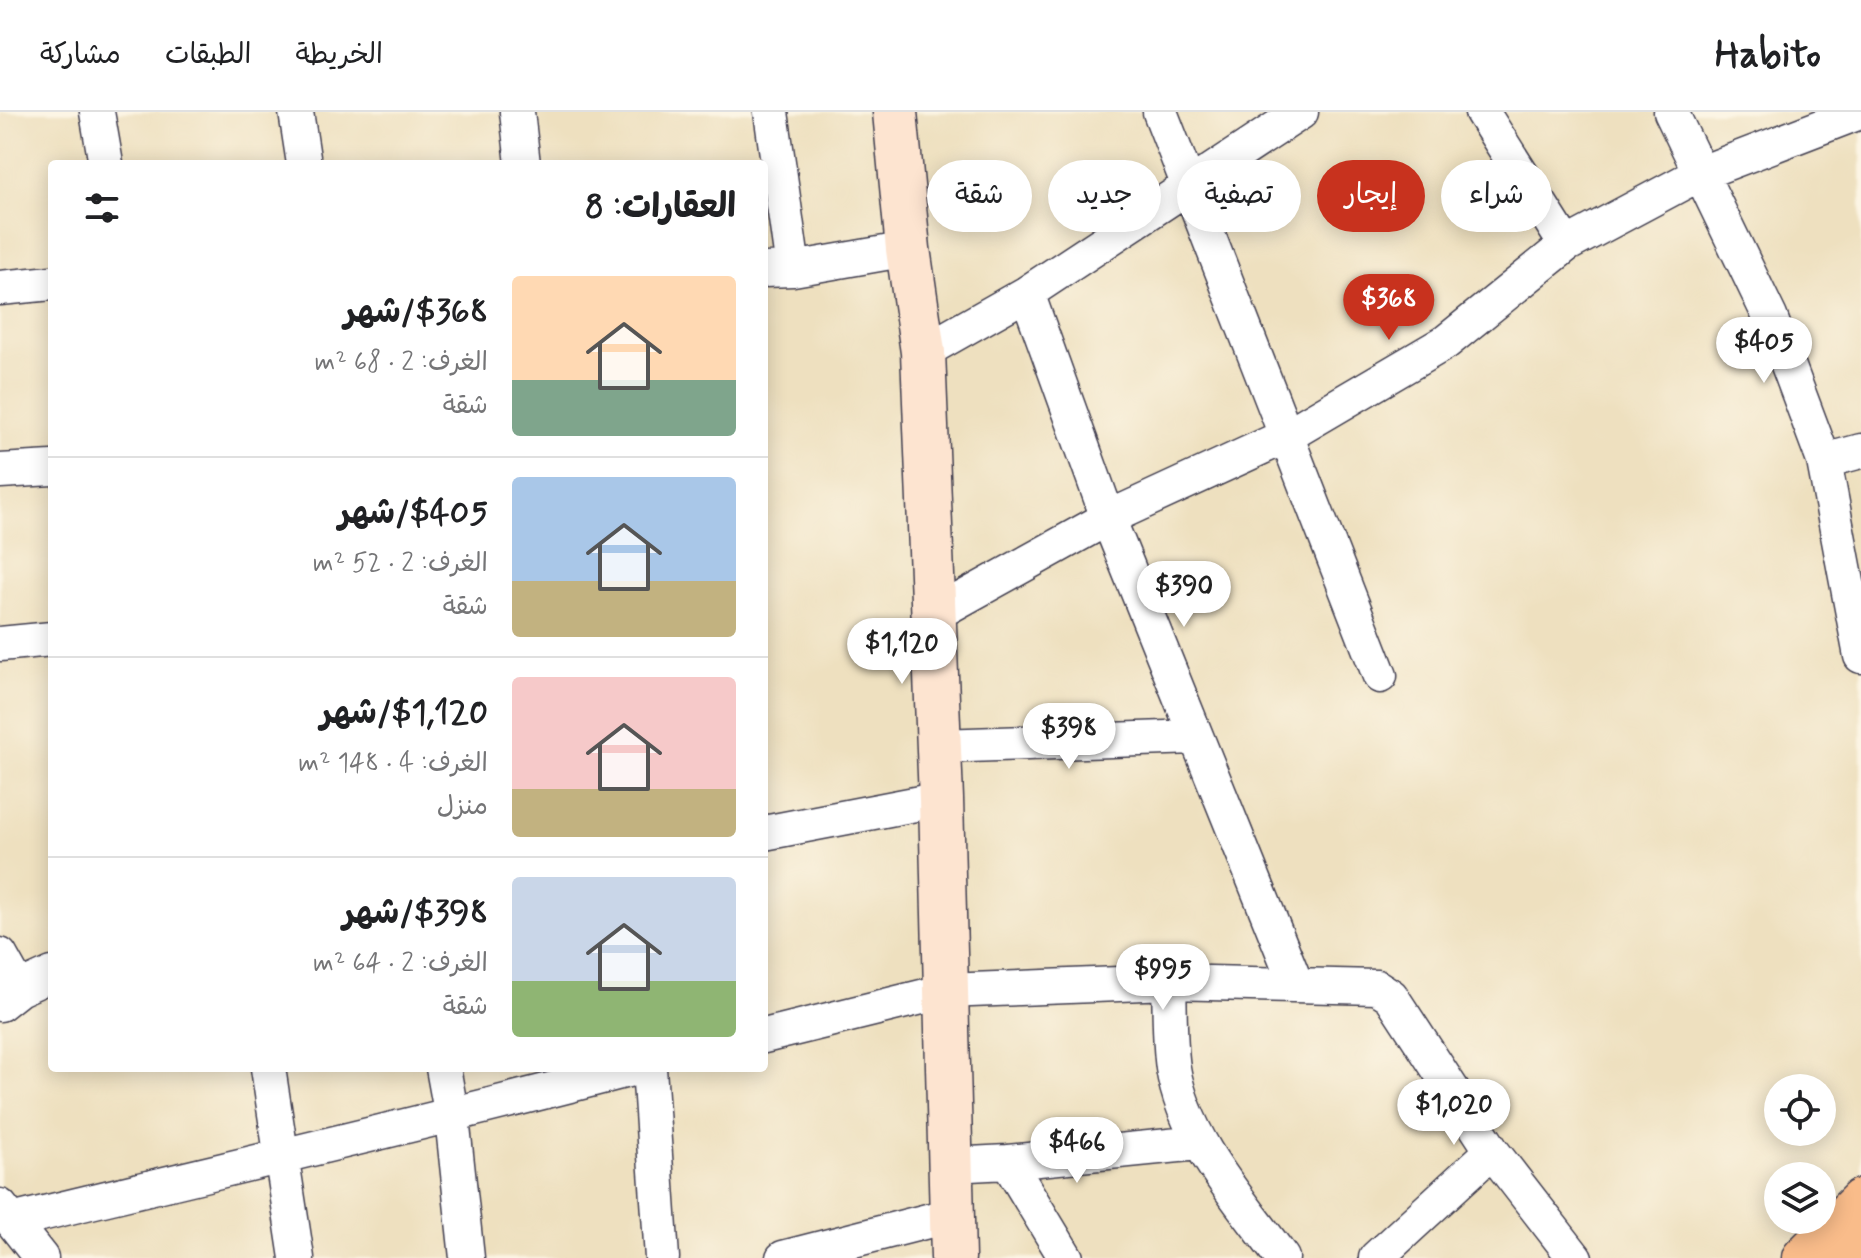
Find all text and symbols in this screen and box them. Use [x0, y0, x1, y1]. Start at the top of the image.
text: Habito [1715, 31, 1821, 80]
text: مشاركة [40, 37, 121, 74]
text: الطبقات [165, 37, 251, 74]
text: الخريطة [295, 37, 383, 74]
chip: شقة [927, 160, 1032, 232]
chip: جديد [1048, 160, 1161, 232]
chip: تصفية [1177, 160, 1301, 232]
chip: إيجار [1317, 160, 1425, 232]
chip: شراء [1441, 160, 1552, 232]
text: العقارات: 8 [585, 185, 736, 230]
icon: filters [80, 186, 124, 230]
pin: $368 [1342, 274, 1436, 342]
text: $368 [1361, 283, 1417, 317]
text: $368/شهر [344, 290, 488, 335]
icon: home [576, 308, 672, 404]
pin: $405 [1717, 317, 1811, 385]
text: $405 [1734, 326, 1794, 360]
text: الغرف: 2 · 68 m² [315, 346, 488, 380]
text: شقة [443, 389, 488, 423]
text: $405/شهر [338, 491, 488, 536]
icon: home [576, 509, 672, 605]
text: الغرف: 2 · 52 m² [313, 547, 488, 581]
pin: $390 [1137, 561, 1231, 629]
text: $390 [1155, 570, 1213, 604]
text: شقة [443, 590, 488, 624]
pin: $1,120 [837, 618, 967, 686]
text: $1,120 [865, 627, 939, 661]
text: $1,120/شهر [320, 691, 488, 736]
pin: $398 [1022, 703, 1116, 771]
icon: home [576, 709, 672, 805]
text: $398 [1041, 712, 1097, 746]
text: الغرف: 4 · 148 m² [298, 747, 488, 781]
text: منزل [437, 790, 488, 824]
text: $398/شهر [343, 891, 488, 936]
icon: home [576, 909, 672, 1005]
pin: $995 [1116, 944, 1210, 1012]
text: الغرف: 2 · 64 m² [313, 947, 488, 981]
text: $995 [1134, 953, 1192, 987]
text: شقة [443, 990, 488, 1024]
map controls [1764, 1074, 1836, 1234]
button: locate [1764, 1074, 1836, 1146]
pin: $1,020 [1389, 1079, 1519, 1147]
text: $1,020 [1415, 1088, 1493, 1122]
pin: $466 [1030, 1117, 1124, 1185]
text: $466 [1048, 1126, 1106, 1160]
button: layers [1764, 1162, 1836, 1234]

